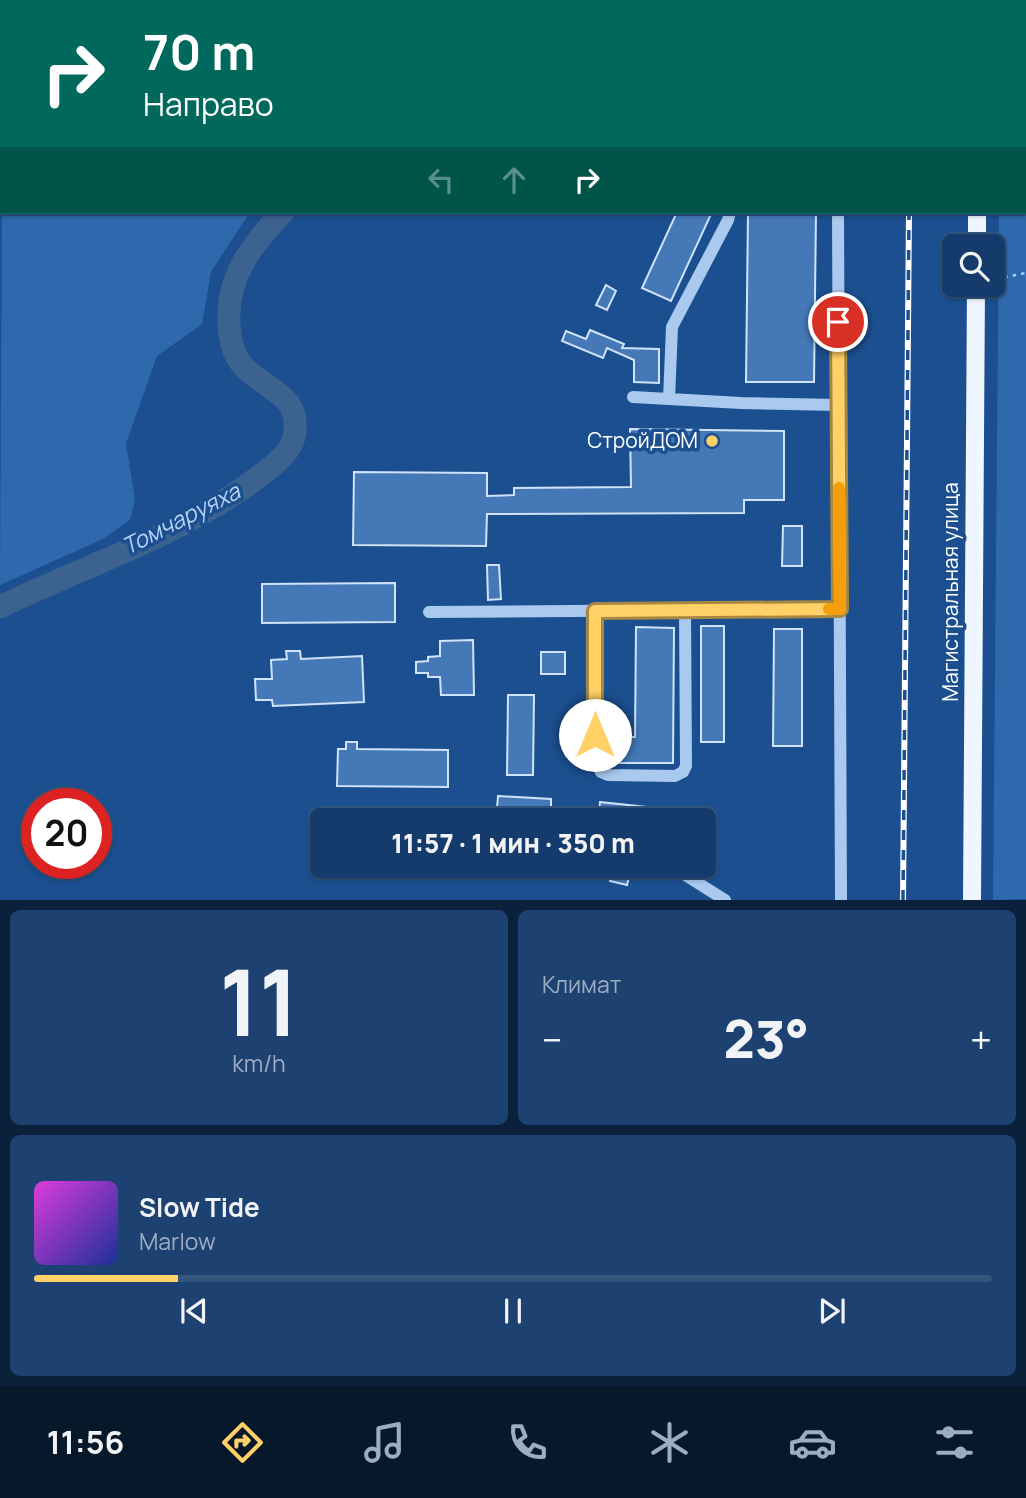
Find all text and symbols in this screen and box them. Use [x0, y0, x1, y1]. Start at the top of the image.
text: 70 m [143, 18, 255, 85]
icon: right [28, 28, 119, 119]
text: Направо [143, 82, 274, 126]
icon: left [422, 161, 460, 199]
icon: ahead [495, 161, 533, 199]
icon: right [568, 161, 606, 199]
map controls [942, 234, 1005, 297]
button: search [942, 234, 1005, 297]
pin [808, 292, 868, 352]
icon: arrive [819, 303, 857, 341]
place label: СтройДОМ [587, 426, 698, 454]
marker: СтройДОМ [704, 433, 720, 449]
water label: Томчаруяха [116, 474, 246, 562]
street label: Магистральная улица [936, 482, 964, 702]
position arrow [558, 698, 632, 772]
speed limit sign: 20 [21, 788, 112, 879]
text: 11:57 · 1 мин · 350 m [391, 825, 635, 861]
text: 11 [219, 939, 299, 1063]
text: Климат [542, 968, 621, 1000]
text: 23° [724, 1003, 809, 1074]
text: − [542, 1013, 563, 1065]
text: + [970, 1013, 992, 1065]
text: km/h [232, 1047, 286, 1079]
text: Slow Tide [139, 1189, 260, 1225]
text: Marlow [139, 1225, 216, 1257]
icon: previous [175, 1292, 213, 1330]
icon: pause [494, 1292, 532, 1330]
icon: next [813, 1292, 851, 1330]
icon: directions [218, 1418, 267, 1467]
icon: music [360, 1418, 409, 1467]
icon: phone [503, 1418, 552, 1467]
icon: climate [645, 1418, 694, 1467]
icon: car [788, 1418, 837, 1467]
icon: filters [930, 1418, 979, 1467]
text: 11:56 [47, 1420, 124, 1464]

